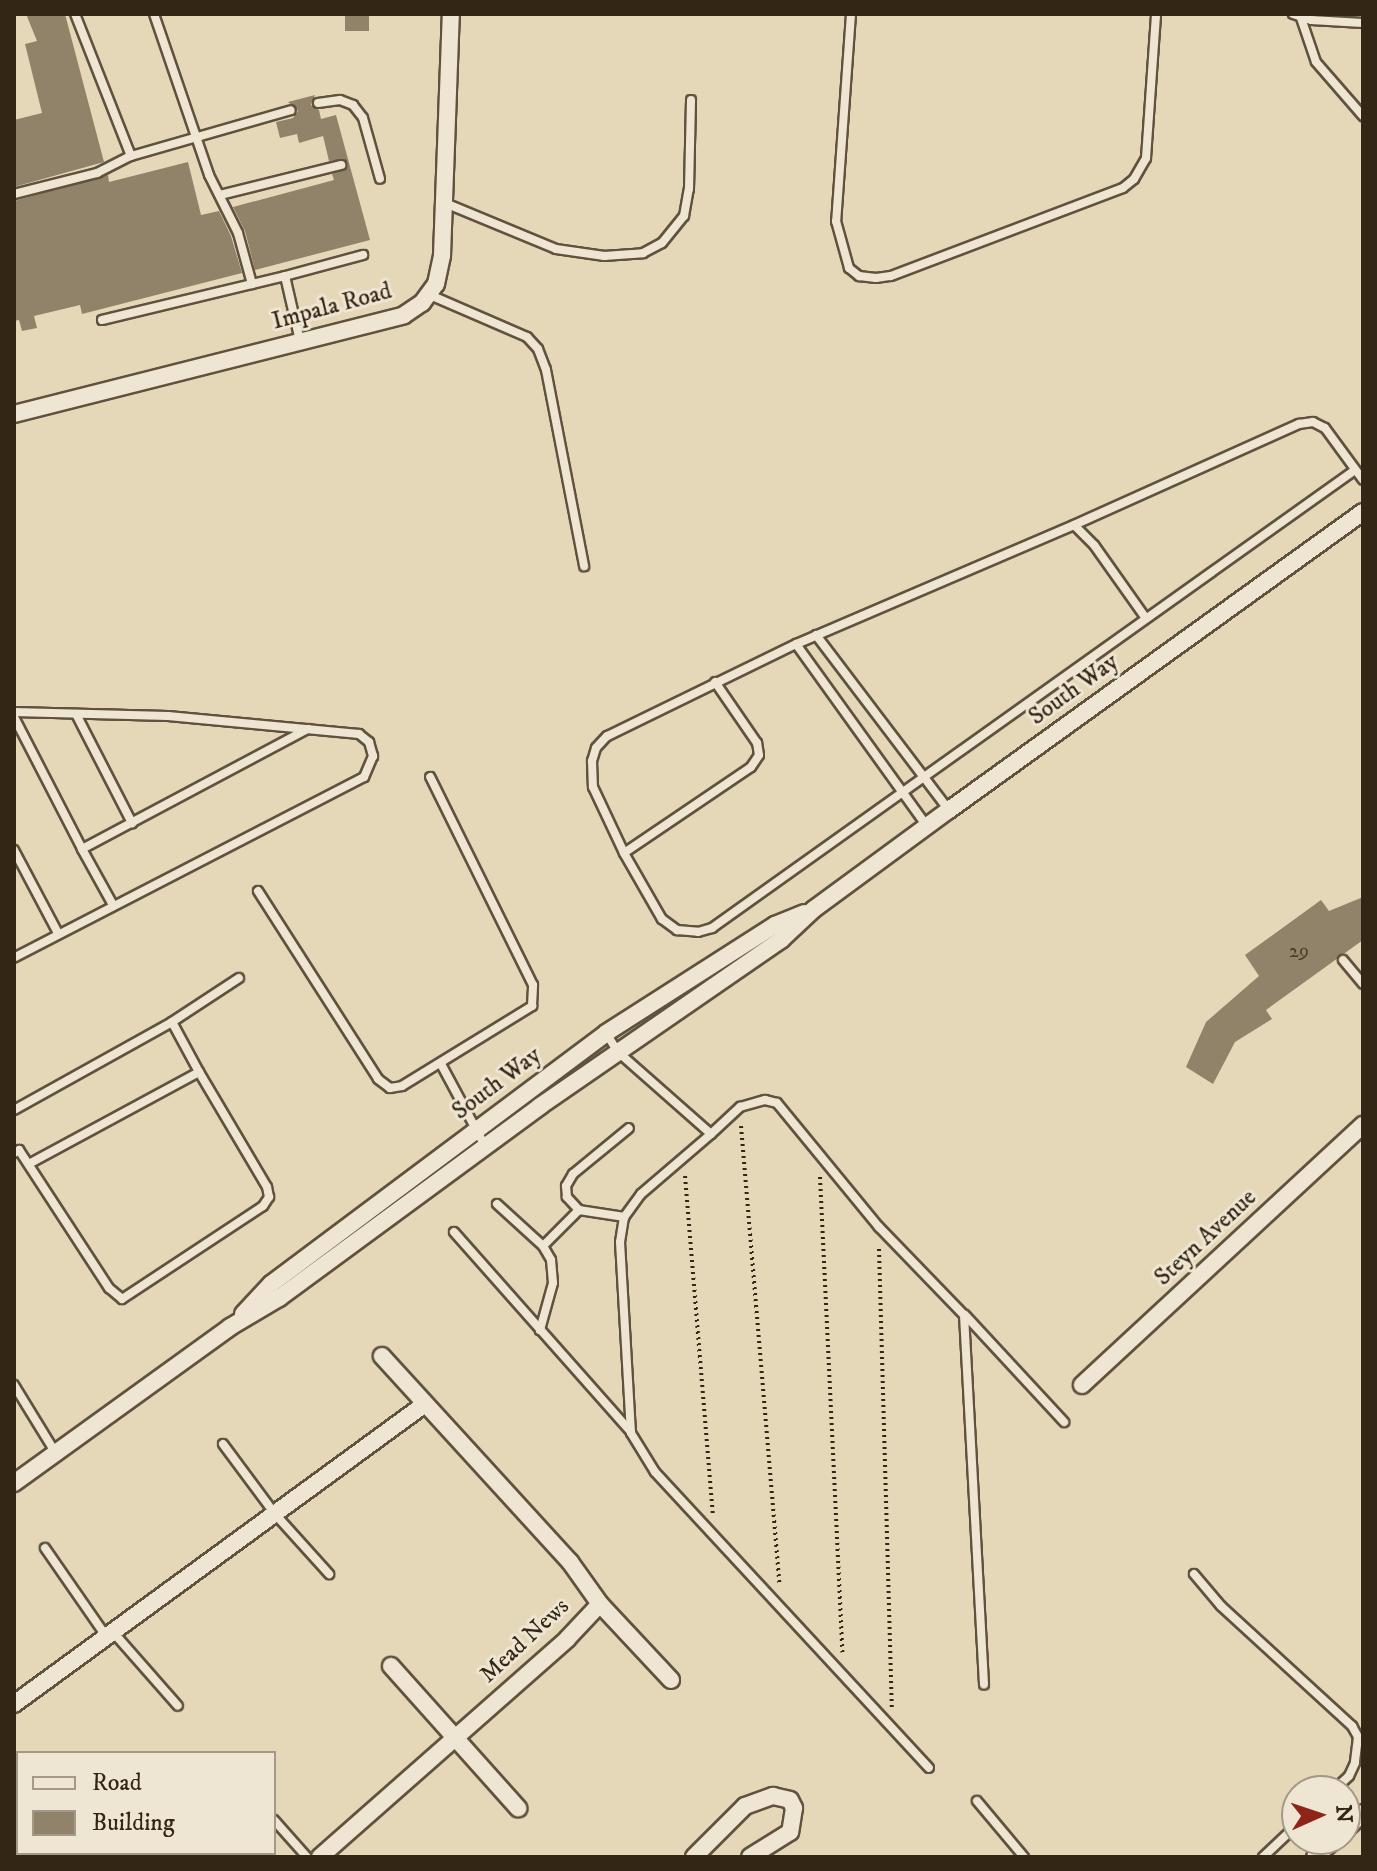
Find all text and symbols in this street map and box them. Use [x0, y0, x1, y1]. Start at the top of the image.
street label: Impala Road [269, 277, 395, 337]
street label: South Way [1024, 648, 1124, 732]
house number: 29 [1289, 939, 1309, 963]
street label: South Way [447, 1041, 547, 1127]
street label: Steyn Avenue [1149, 1184, 1263, 1292]
street label: Mead News [474, 1592, 576, 1690]
legend [16, 1751, 276, 1855]
text: Road [92, 1768, 142, 1798]
north arrow [1281, 1775, 1361, 1855]
text: N [1330, 1804, 1357, 1824]
text: Building [92, 1808, 175, 1838]

